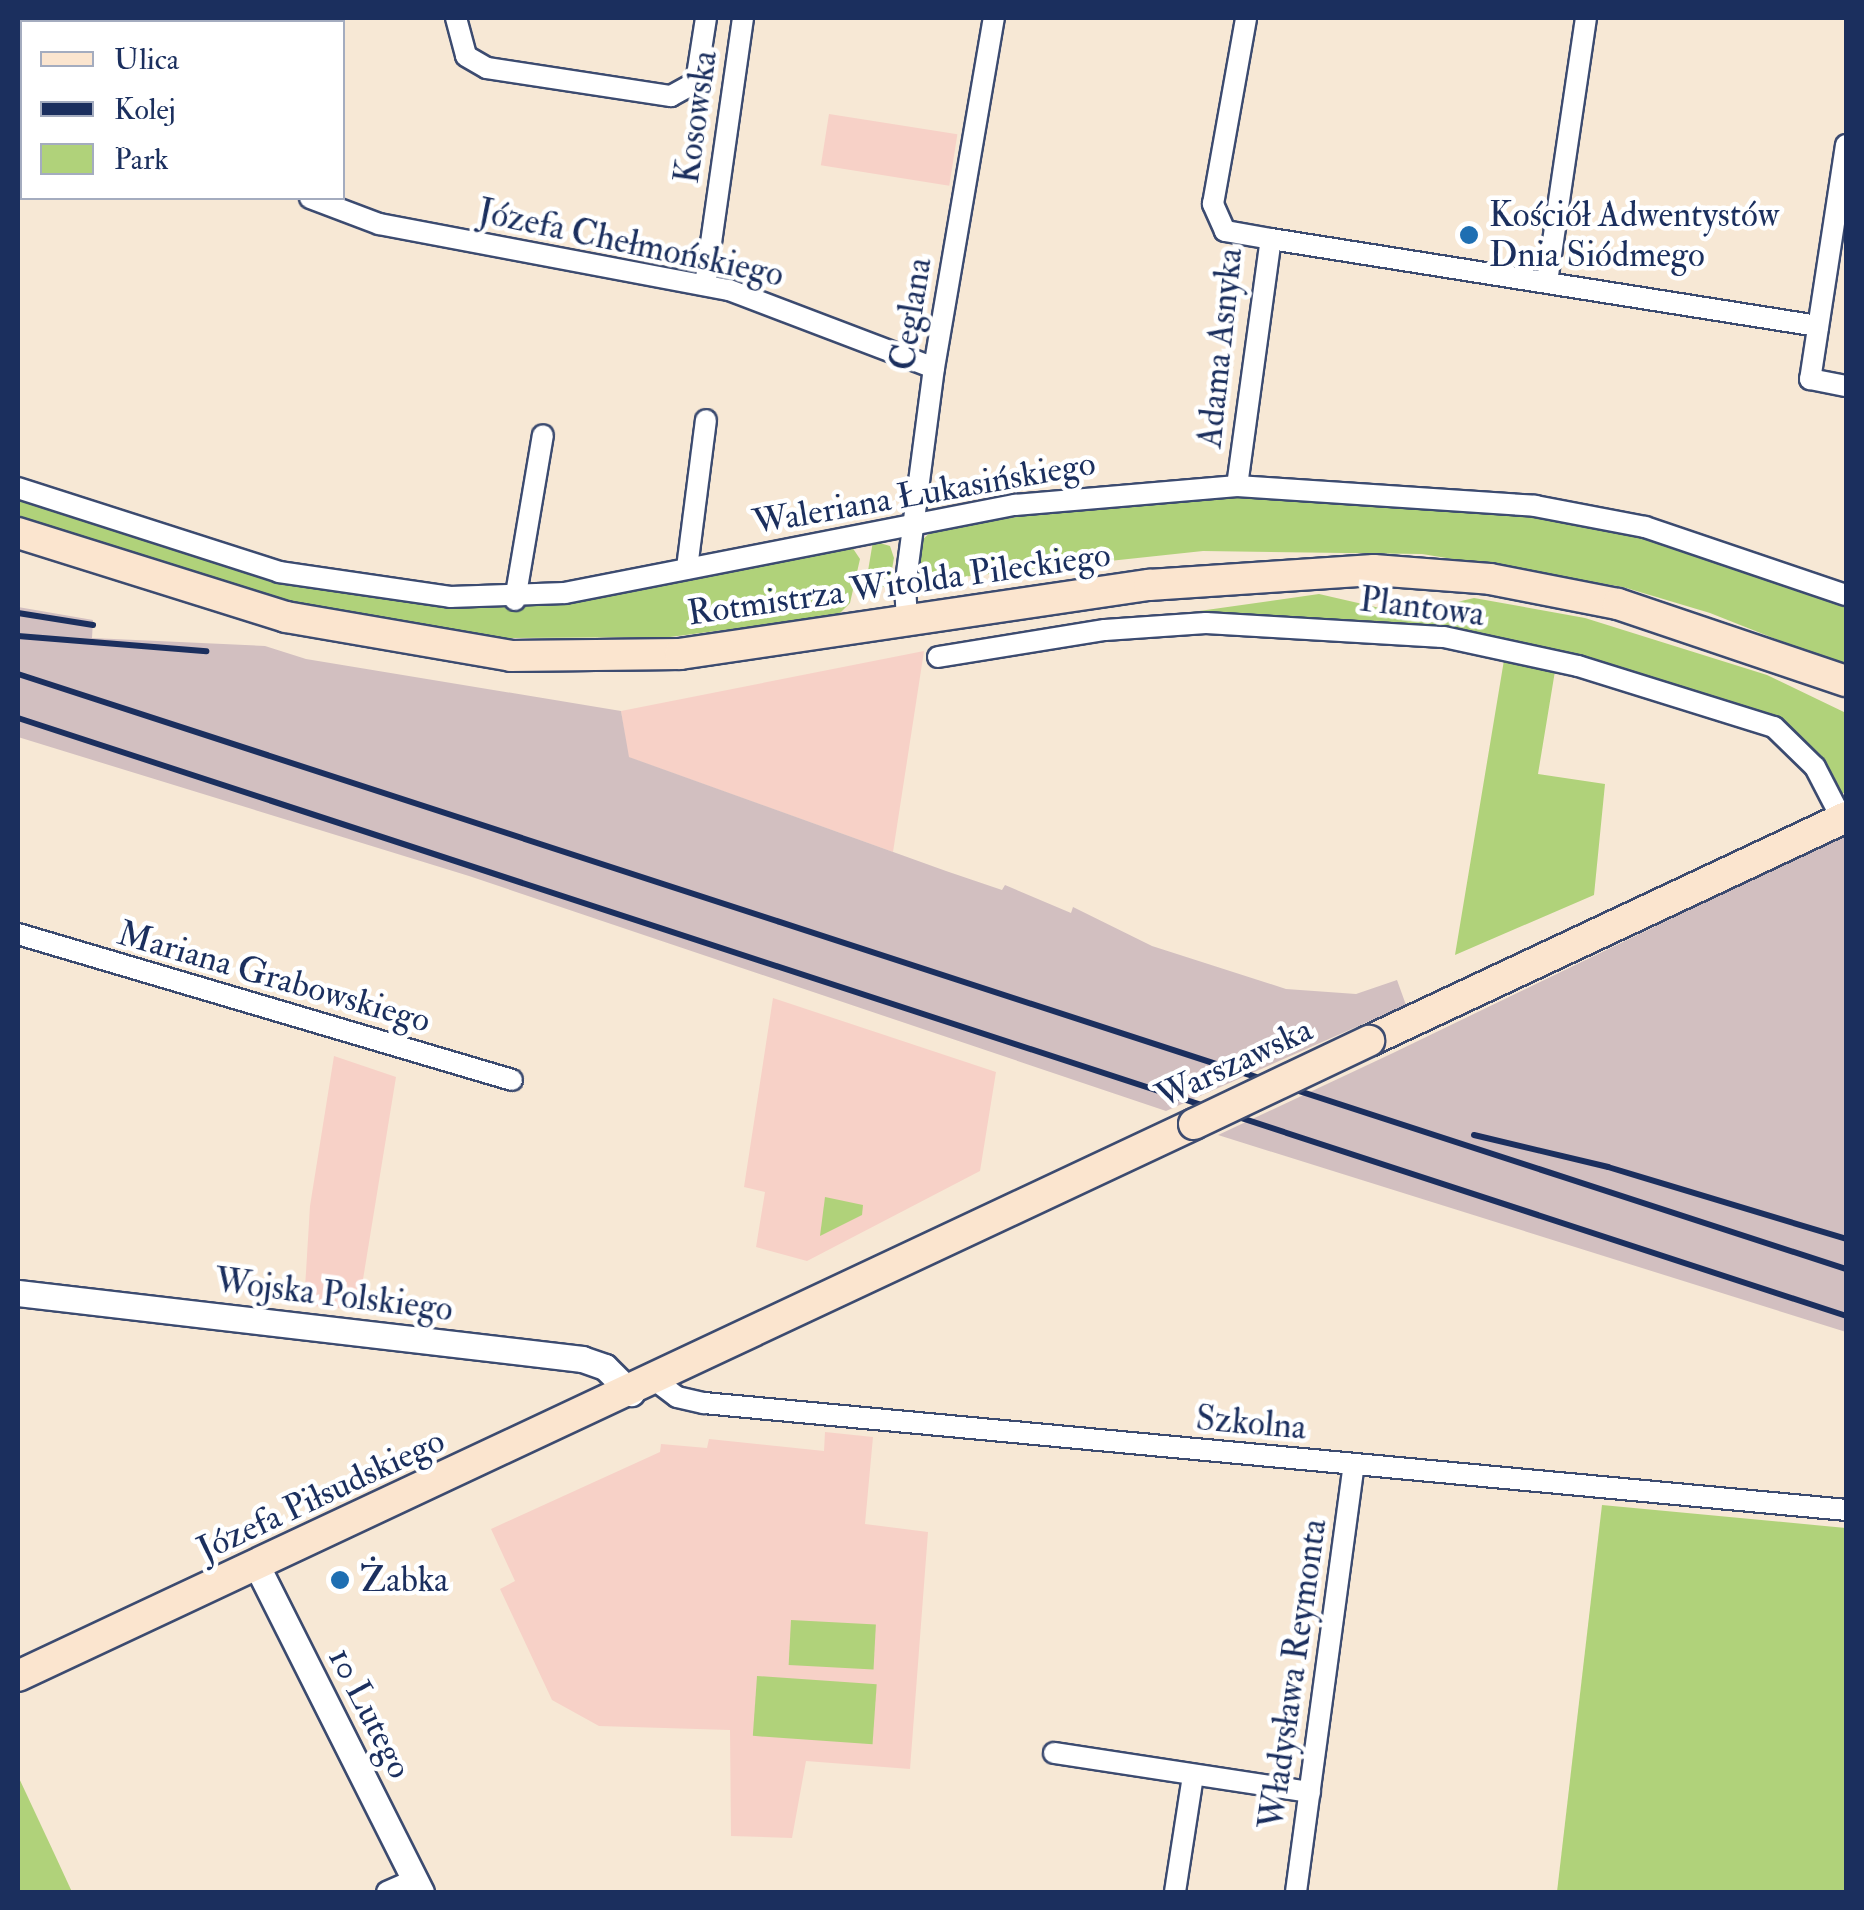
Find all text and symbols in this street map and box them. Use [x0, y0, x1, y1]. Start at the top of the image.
legend [20, 20, 345, 200]
text: Ulica [114, 41, 179, 78]
street label: Kosowska [666, 48, 726, 186]
text: Kolej [114, 91, 176, 128]
text: Park [114, 141, 169, 178]
street label: Józefa Chełmońskiego [474, 190, 788, 296]
place label: Kościół Adwentystów Dnia Siódmego [1489, 194, 1779, 276]
marker: Kościół Adwentystów Dnia Siódmego [1458, 224, 1480, 246]
street label: Adama Asnyka [1189, 246, 1251, 450]
street label: Ceglana [881, 255, 941, 373]
street label: Waleriana Łukasińskiego [749, 442, 1099, 544]
street label: Rotmistrza Witolda Pileckiego [685, 534, 1113, 634]
street label: Plantowa [1357, 579, 1487, 635]
street label: Mariana Grabowskiego [113, 912, 435, 1042]
street label: Warszawska [1149, 1009, 1319, 1117]
street label: Wojska Polskiego [213, 1260, 455, 1330]
street label: Szkolna [1194, 1397, 1308, 1449]
street label: Józefa Piłsudskiego [191, 1419, 451, 1571]
street label: Władysława Reymonta [1250, 1516, 1336, 1832]
place label: Żabka [360, 1559, 448, 1601]
marker: Żabka [329, 1569, 351, 1591]
street label: 10 Lutego [319, 1641, 421, 1785]

